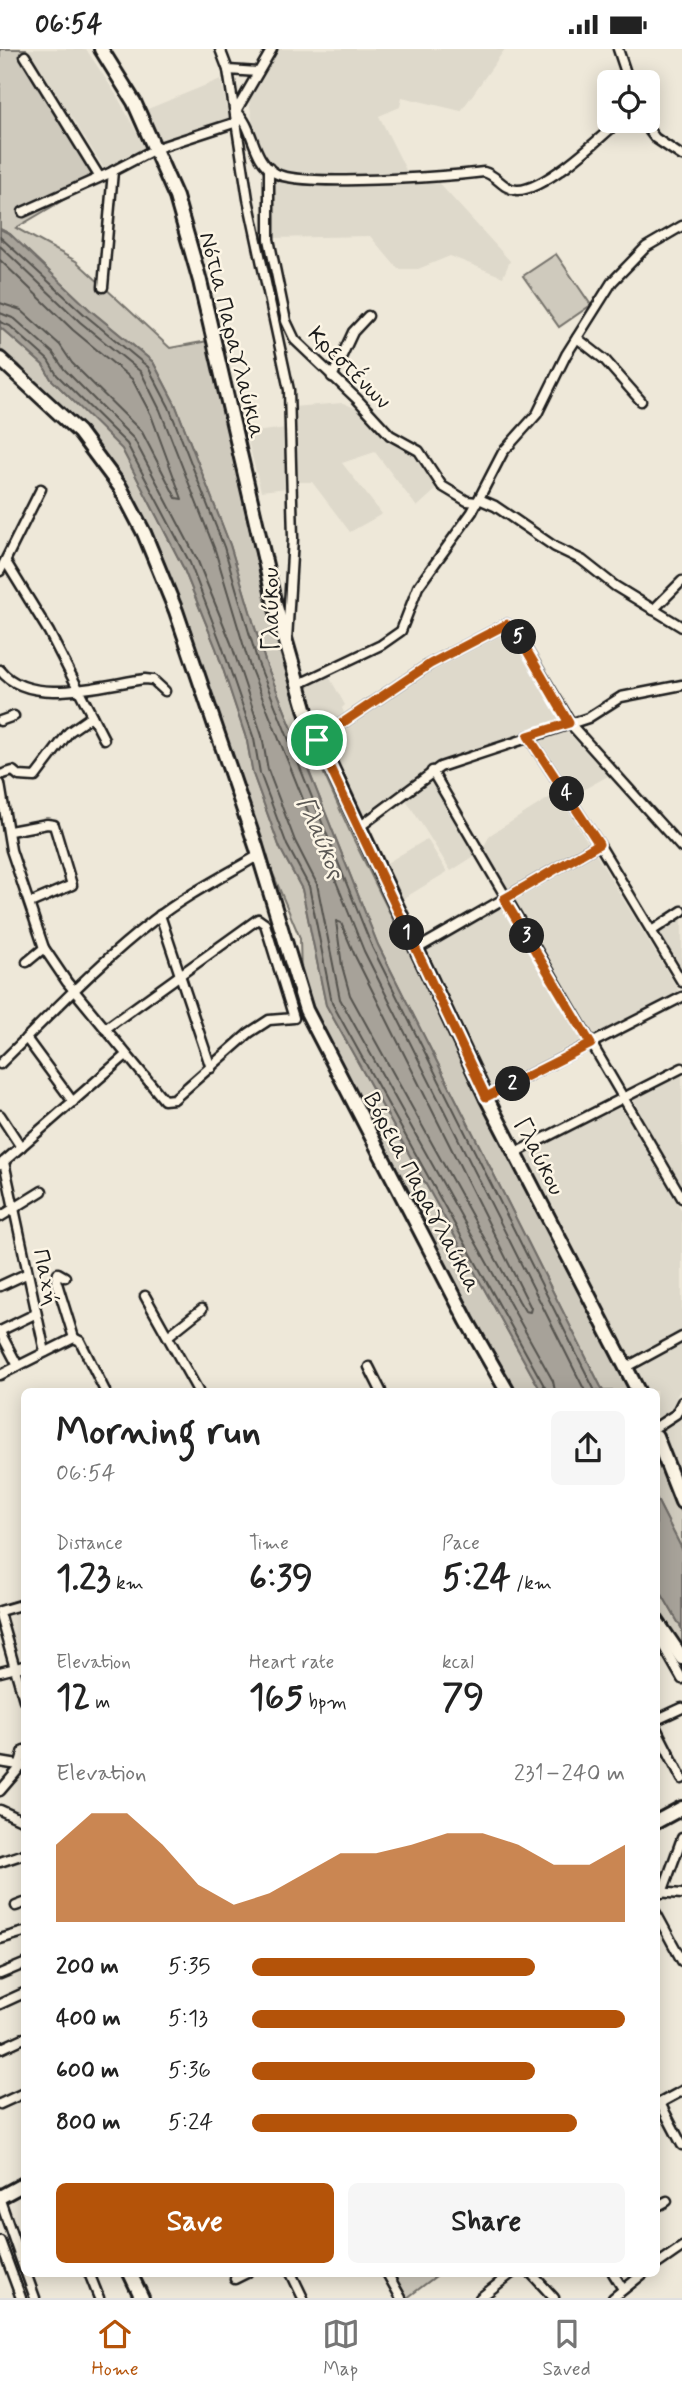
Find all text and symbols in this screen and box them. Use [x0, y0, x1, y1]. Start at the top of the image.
text: 06:54 [35, 8, 102, 42]
map controls [597, 70, 660, 133]
button: locate [597, 70, 660, 133]
street label: Νότια Παραγλαύκια [191, 229, 271, 442]
street label: Κρεστένων [301, 319, 398, 416]
street label: Γλαύκου [257, 567, 287, 651]
pin: 5 [502, 619, 536, 655]
text: 5 [513, 624, 524, 649]
pin [287, 710, 347, 770]
icon: arrive [298, 721, 336, 759]
pin: 4 [550, 777, 584, 811]
text: 4 [561, 781, 572, 806]
water label: Γλαύκος [288, 792, 351, 885]
pin: 1 [390, 915, 424, 951]
pin: 3 [510, 919, 544, 953]
text: 1 [402, 920, 411, 945]
text: 3 [522, 923, 531, 948]
pin: 2 [496, 1067, 530, 1101]
text: 2 [508, 1071, 517, 1096]
street label: Βόρεια Παραγλαύκια [356, 1088, 487, 1298]
street label: Γλαύκου [506, 1113, 570, 1201]
street label: Παχή [24, 1246, 66, 1308]
text: Morning run [56, 1408, 261, 1457]
button: share [551, 1411, 625, 1485]
text: 06:54 [56, 1459, 115, 1489]
text: Distance [56, 1531, 123, 1556]
text: Time [249, 1531, 289, 1556]
text: Pace [442, 1531, 480, 1556]
text: 1.23 [56, 1556, 111, 1602]
text: 6:39 [249, 1556, 313, 1602]
text: 5:24 [442, 1556, 511, 1602]
text: km [111, 1571, 144, 1596]
text: /km [511, 1571, 552, 1596]
text: Elevation [56, 1650, 131, 1675]
text: Heart rate [249, 1650, 334, 1675]
text: kcal [442, 1650, 474, 1675]
text: 12 [56, 1675, 90, 1721]
text: 165 [249, 1675, 303, 1721]
text: 79 [442, 1675, 484, 1721]
text: m [90, 1690, 110, 1715]
text: bpm [303, 1690, 347, 1715]
text: Elevation [56, 1759, 147, 1789]
text: 231–240 m [514, 1759, 625, 1789]
text: 200 m [56, 1952, 119, 1982]
text: 5:35 [168, 1952, 211, 1982]
text: 400 m [56, 2004, 121, 2034]
text: 5:13 [168, 2004, 208, 2034]
text: 600 m [56, 2056, 119, 2086]
text: 5:36 [168, 2056, 211, 2086]
text: 800 m [56, 2108, 120, 2138]
text: 5:24 [168, 2108, 213, 2138]
button: Save [56, 2183, 334, 2263]
button: Share [348, 2183, 625, 2263]
tab: Home [91, 2315, 139, 2382]
tab: Map [322, 2315, 360, 2382]
tab: Saved [543, 2315, 591, 2382]

